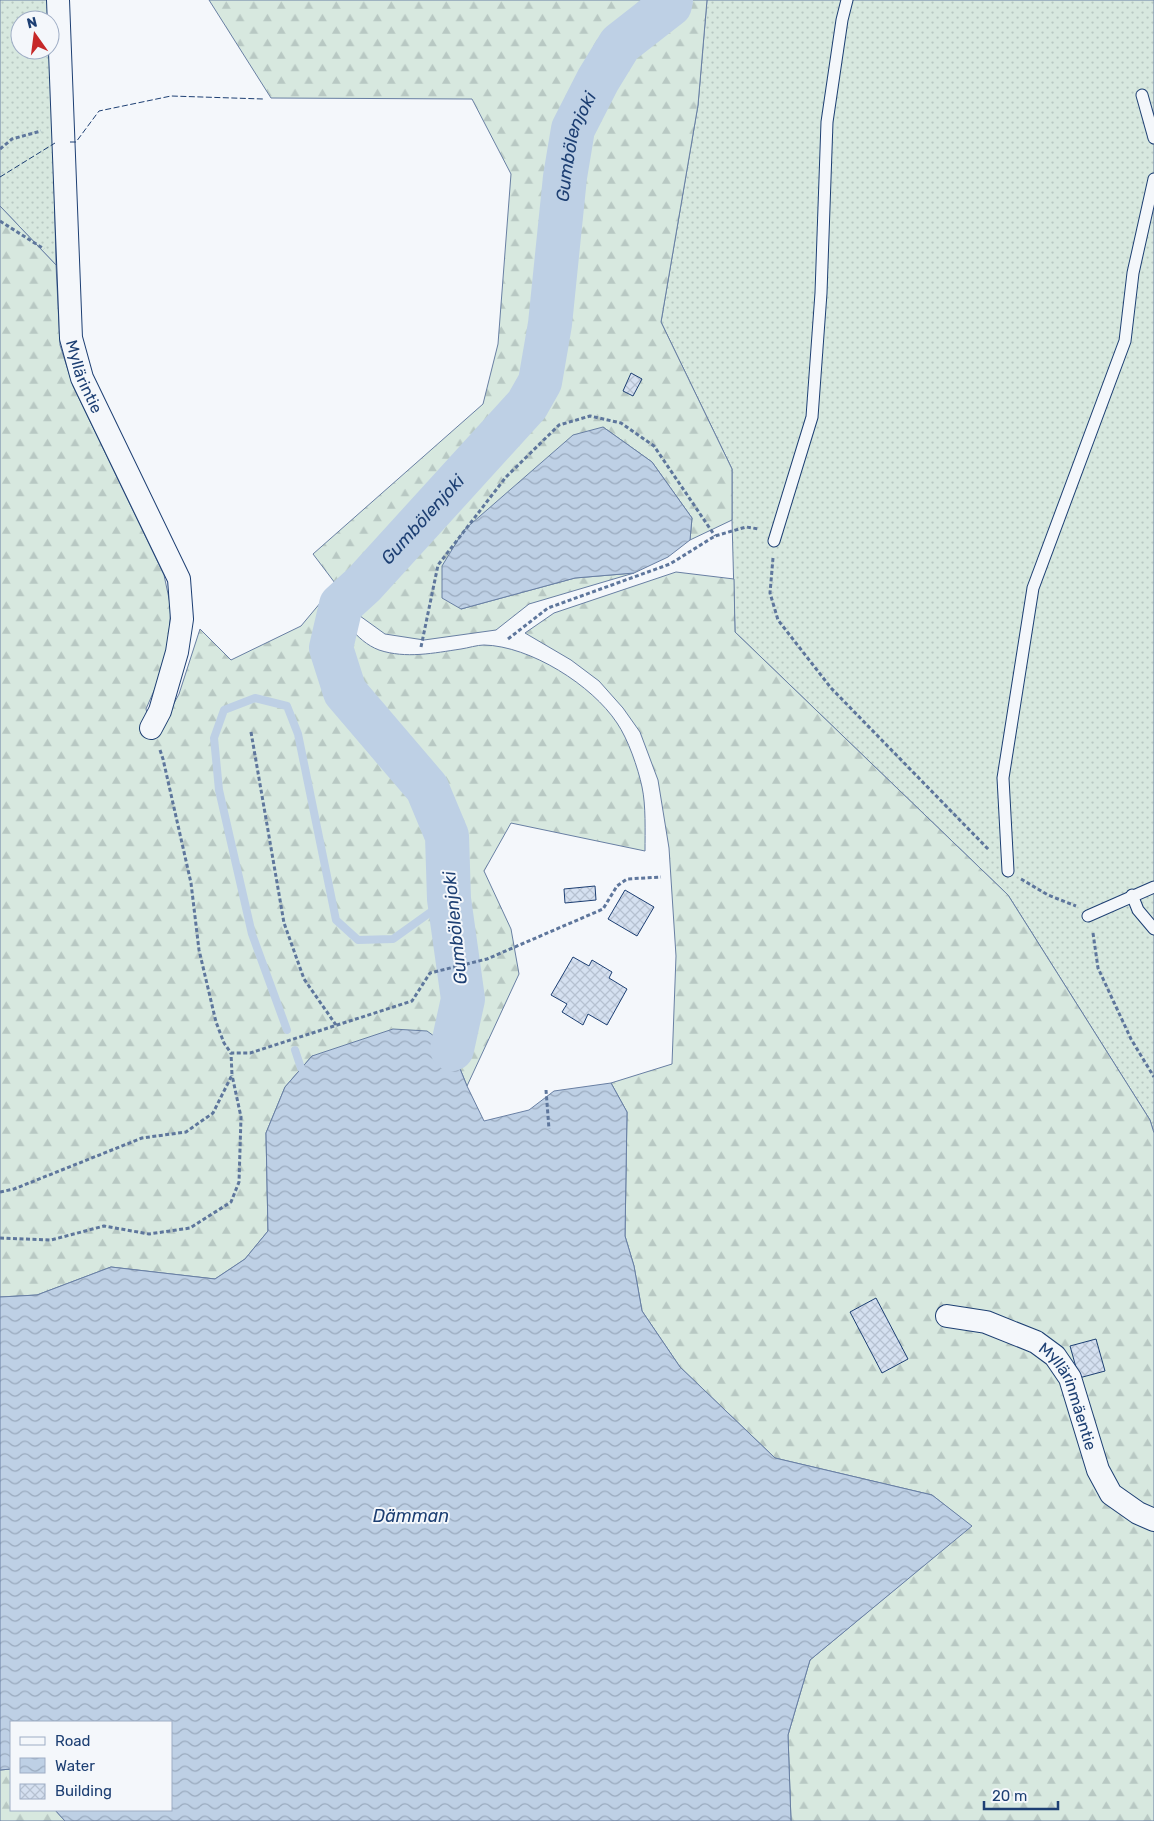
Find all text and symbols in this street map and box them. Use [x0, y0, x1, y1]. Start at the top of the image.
north arrow [10, 10, 60, 60]
text: N [25, 13, 39, 32]
water label: Gumbölenjoki [552, 88, 601, 203]
street label: Myllärintie [62, 338, 107, 416]
water label: Gumbölenjoki [376, 470, 470, 569]
water label: Gumbölenjoki [438, 870, 472, 986]
street label: Myllärinmäentie [1036, 1338, 1101, 1452]
water label: Dämman [373, 1505, 449, 1527]
legend [10, 1721, 172, 1811]
text: Road [55, 1732, 91, 1750]
text: Water [55, 1757, 95, 1775]
scale bar [984, 1778, 1058, 1810]
text: Building [55, 1782, 112, 1800]
text: 20 m [992, 1787, 1027, 1805]

